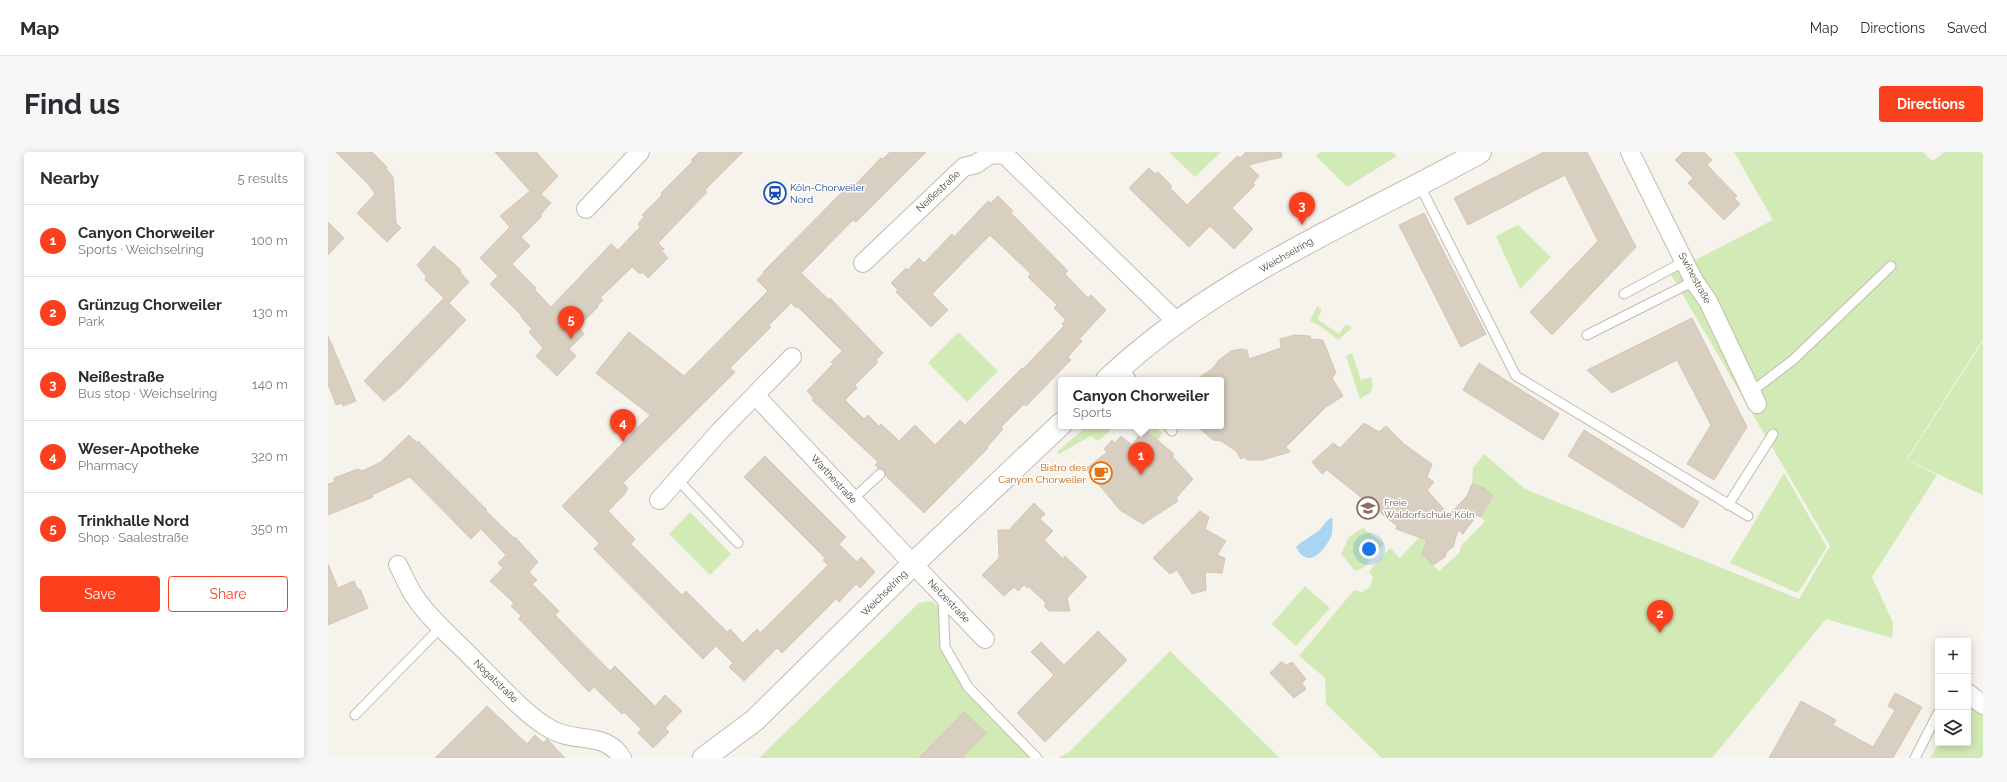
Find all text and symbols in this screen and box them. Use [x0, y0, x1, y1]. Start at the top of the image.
text: Map [20, 17, 59, 39]
text: Map [1810, 20, 1838, 36]
text: Directions [1860, 20, 1925, 36]
text: Saved [1947, 20, 1987, 36]
button: Directions [1879, 86, 1983, 122]
text: Find us [24, 88, 120, 121]
text: Nearby [40, 168, 99, 188]
street label: Neißestraße [914, 168, 962, 214]
text: 5 results [237, 171, 288, 186]
station icon: Köln-Chorweiler Nord [762, 180, 788, 206]
place label: Köln-Chorweiler Nord [790, 182, 866, 205]
pin: 3 [1289, 192, 1315, 225]
text: Canyon Chorweiler [78, 224, 214, 242]
text: 1 [50, 233, 56, 248]
text: 100 m [251, 233, 288, 248]
street label: Weichselring [1257, 235, 1315, 275]
text: Sports · Weichselring [78, 242, 204, 257]
street label: Swinestraße [1677, 251, 1714, 305]
text: Grünzug Chorweiler [78, 296, 222, 314]
text: 2 [49, 305, 57, 320]
text: 130 m [252, 305, 288, 320]
pin: 5 [558, 306, 584, 339]
text: Park [78, 314, 105, 329]
text: Neißestraße [78, 368, 164, 386]
text: 3 [49, 377, 57, 392]
text: 140 m [252, 377, 288, 392]
popup [1058, 377, 1224, 429]
text: Bus stop · Weichselring [78, 386, 217, 401]
text: Canyon Chorweiler [1073, 387, 1209, 405]
text: Sports [1073, 405, 1112, 420]
pin: 4 [610, 409, 636, 442]
text: Weser-Apotheke [78, 440, 199, 458]
pin: 1 [1128, 442, 1154, 475]
text: 4 [49, 449, 57, 464]
text: 320 m [251, 449, 288, 464]
street label: Warthestraße [809, 452, 859, 506]
text: Pharmacy [78, 458, 138, 473]
cafe icon: Bistro des Canyon Chorweiler [1088, 460, 1114, 486]
place label: Bistro des Canyon Chorweiler [998, 462, 1086, 485]
school or university icon: Freie Waldorfschule Köln [1355, 495, 1381, 521]
place label: Freie Waldorfschule Köln [1384, 497, 1475, 520]
text: Trinkhalle Nord [78, 512, 189, 530]
text: 5 [49, 521, 57, 536]
text: 350 m [251, 521, 288, 536]
text: Shop · Saalestraße [78, 530, 189, 545]
your location [1359, 539, 1379, 559]
street label: Weichselring [859, 568, 909, 618]
button: Save [40, 576, 160, 612]
button: Share [168, 576, 288, 612]
street label: Netzestraße [926, 577, 972, 625]
pin: 2 [1647, 600, 1673, 633]
map controls [1935, 638, 1971, 746]
button: + [1935, 638, 1971, 674]
street label: Nogatstraße [472, 657, 520, 705]
button: − [1935, 674, 1971, 710]
button: layers [1935, 710, 1971, 746]

